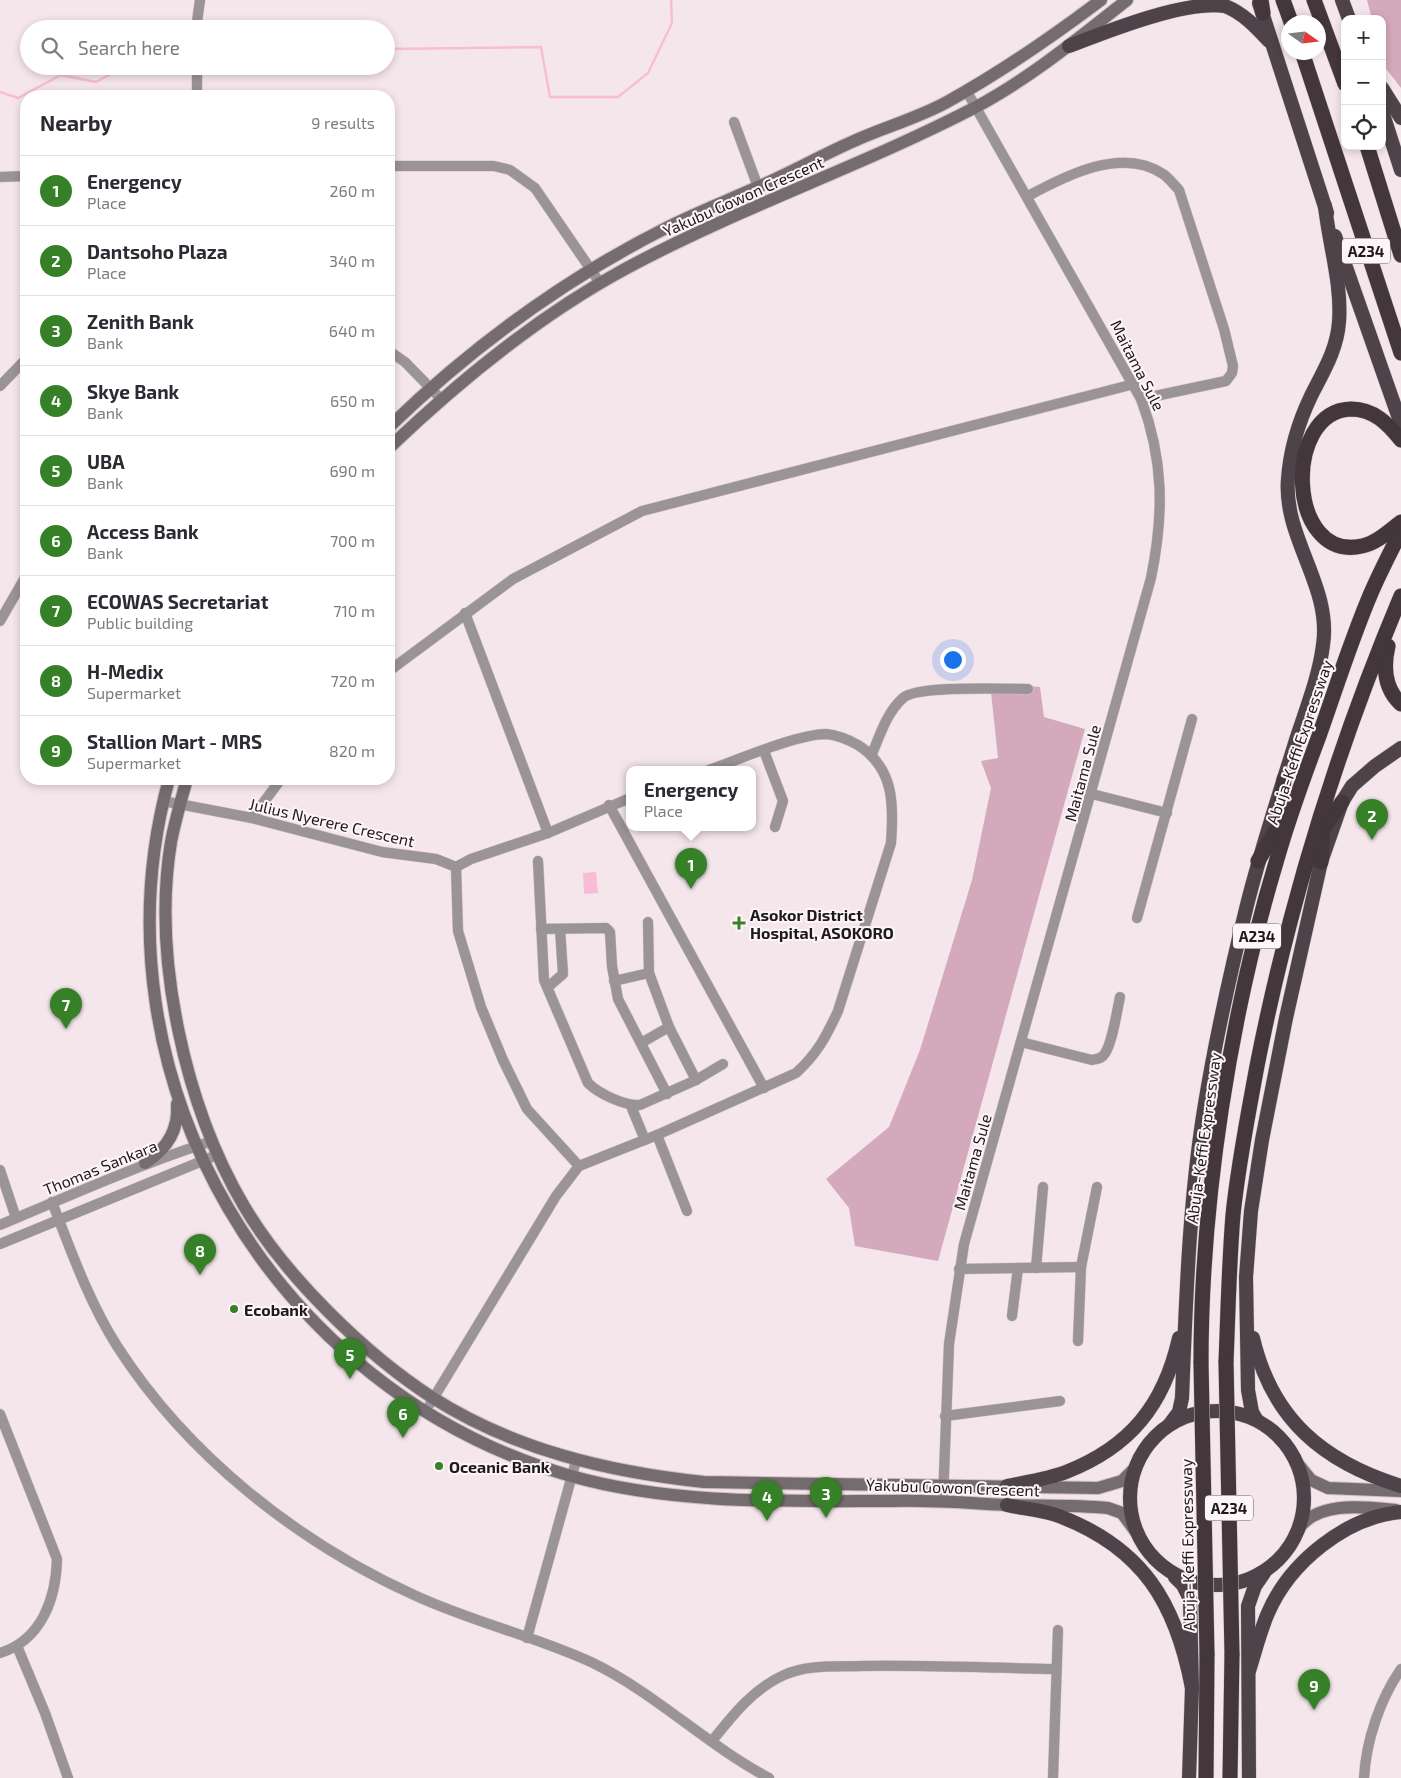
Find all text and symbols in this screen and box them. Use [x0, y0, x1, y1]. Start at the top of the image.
north arrow [1281, 15, 1326, 60]
map controls [1341, 15, 1386, 150]
button: + [1341, 15, 1386, 60]
search box [20, 20, 395, 75]
icon: search [38, 34, 66, 62]
text: Search here [78, 36, 180, 59]
button: − [1341, 60, 1386, 105]
button: locate [1341, 105, 1386, 150]
text: Nearby [40, 110, 112, 135]
text: 9 results [311, 113, 375, 132]
street label: Yakubu Gowon Crescent [660, 152, 826, 240]
text: Energency [87, 170, 182, 193]
text: 1 [53, 181, 59, 200]
text: 260 m [330, 181, 375, 200]
text: Place [87, 193, 126, 212]
road number: A234 [1342, 238, 1390, 264]
text: Dantsoho Plaza [87, 240, 228, 263]
text: 2 [51, 251, 61, 270]
text: 340 m [329, 251, 375, 270]
text: Place [87, 263, 126, 282]
text: Zenith Bank [87, 310, 194, 333]
street label: Maitama Sule [1107, 316, 1169, 414]
text: 3 [51, 321, 61, 340]
text: 640 m [329, 321, 375, 340]
text: Bank [87, 333, 123, 352]
text: Skye Bank [87, 380, 179, 403]
text: 4 [51, 391, 61, 410]
text: 650 m [330, 391, 375, 410]
text: Bank [87, 403, 123, 422]
text: UBA [87, 450, 125, 473]
text: 5 [52, 461, 60, 480]
text: 690 m [329, 461, 375, 480]
text: Bank [87, 473, 123, 492]
text: Access Bank [87, 520, 199, 543]
text: 6 [51, 531, 61, 550]
text: 700 m [330, 531, 375, 550]
text: Bank [87, 543, 123, 562]
text: ECOWAS Secretariat [87, 590, 268, 613]
text: 7 [52, 601, 60, 620]
text: 710 m [333, 601, 375, 620]
text: Public building [87, 613, 193, 632]
your location [940, 647, 966, 673]
street label: Abuja-Keffi Expressway [1262, 657, 1337, 827]
text: H-Medix [87, 660, 163, 683]
text: 8 [51, 671, 61, 690]
text: 720 m [331, 671, 375, 690]
text: Supermarket [87, 683, 181, 702]
street label: Maitama Sule [1060, 722, 1104, 824]
text: Stallion Mart - MRS [87, 730, 262, 753]
text: 9 [51, 741, 61, 760]
text: 820 m [329, 741, 375, 760]
text: Supermarket [87, 753, 181, 772]
popup [626, 766, 756, 831]
text: Energency [644, 778, 738, 801]
street label: Julius Nyerere Crescent [247, 794, 417, 850]
pin: 2 [1356, 799, 1388, 840]
text: Place [644, 801, 683, 820]
pin: 1 [675, 848, 707, 889]
place label: Asokor District Hospital, ASOKORO [750, 905, 894, 942]
marker: Asokor District Hospital, ASOKORO [732, 916, 746, 930]
road number: A234 [1233, 924, 1281, 948]
pin: 7 [50, 988, 82, 1029]
street label: Abuja-Keffi Expressway [1182, 1051, 1225, 1225]
street label: Maitama Sule [949, 1112, 995, 1212]
street label: Thomas Sankara [40, 1135, 160, 1199]
pin: 8 [184, 1234, 216, 1275]
place label: Ecobank [244, 1300, 308, 1319]
marker: Ecobank [228, 1303, 240, 1315]
pin: 5 [334, 1338, 366, 1379]
pin: 6 [387, 1397, 419, 1438]
place label: Oceanic Bank [449, 1457, 550, 1476]
street label: Abuja-Keffi Expressway [1176, 1458, 1199, 1631]
marker: Oceanic Bank [433, 1460, 445, 1472]
street label: Yakubu Gowon Crescent [866, 1474, 1040, 1500]
pin: 3 [810, 1477, 842, 1518]
pin: 4 [751, 1480, 783, 1521]
road number: A234 [1205, 1496, 1253, 1520]
pin: 9 [1298, 1669, 1330, 1710]

